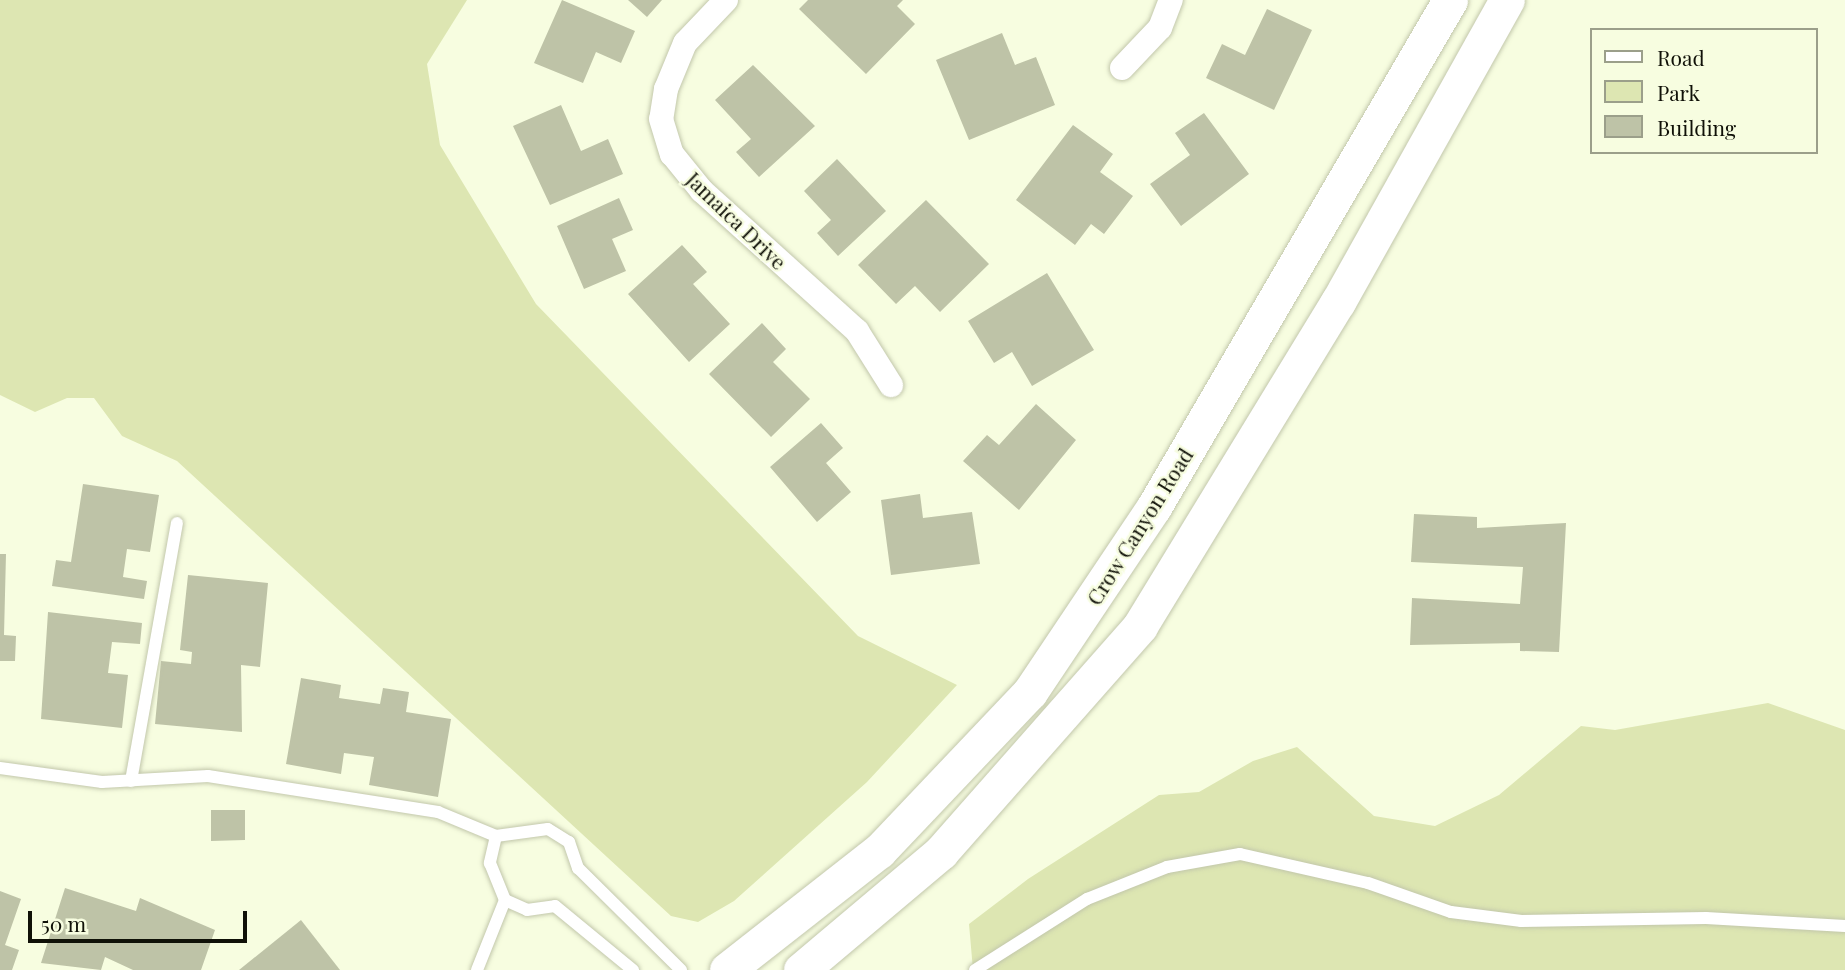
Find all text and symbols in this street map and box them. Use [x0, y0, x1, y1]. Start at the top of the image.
legend [1590, 28, 1817, 154]
text: Road [1657, 43, 1705, 71]
text: Park [1657, 78, 1700, 106]
text: Building [1657, 113, 1736, 141]
street label: Jamaica Drive [682, 166, 792, 274]
street label: Crow Canyon Road [1080, 443, 1198, 609]
scale bar [32, 897, 250, 941]
text: 50 m [41, 909, 86, 937]

